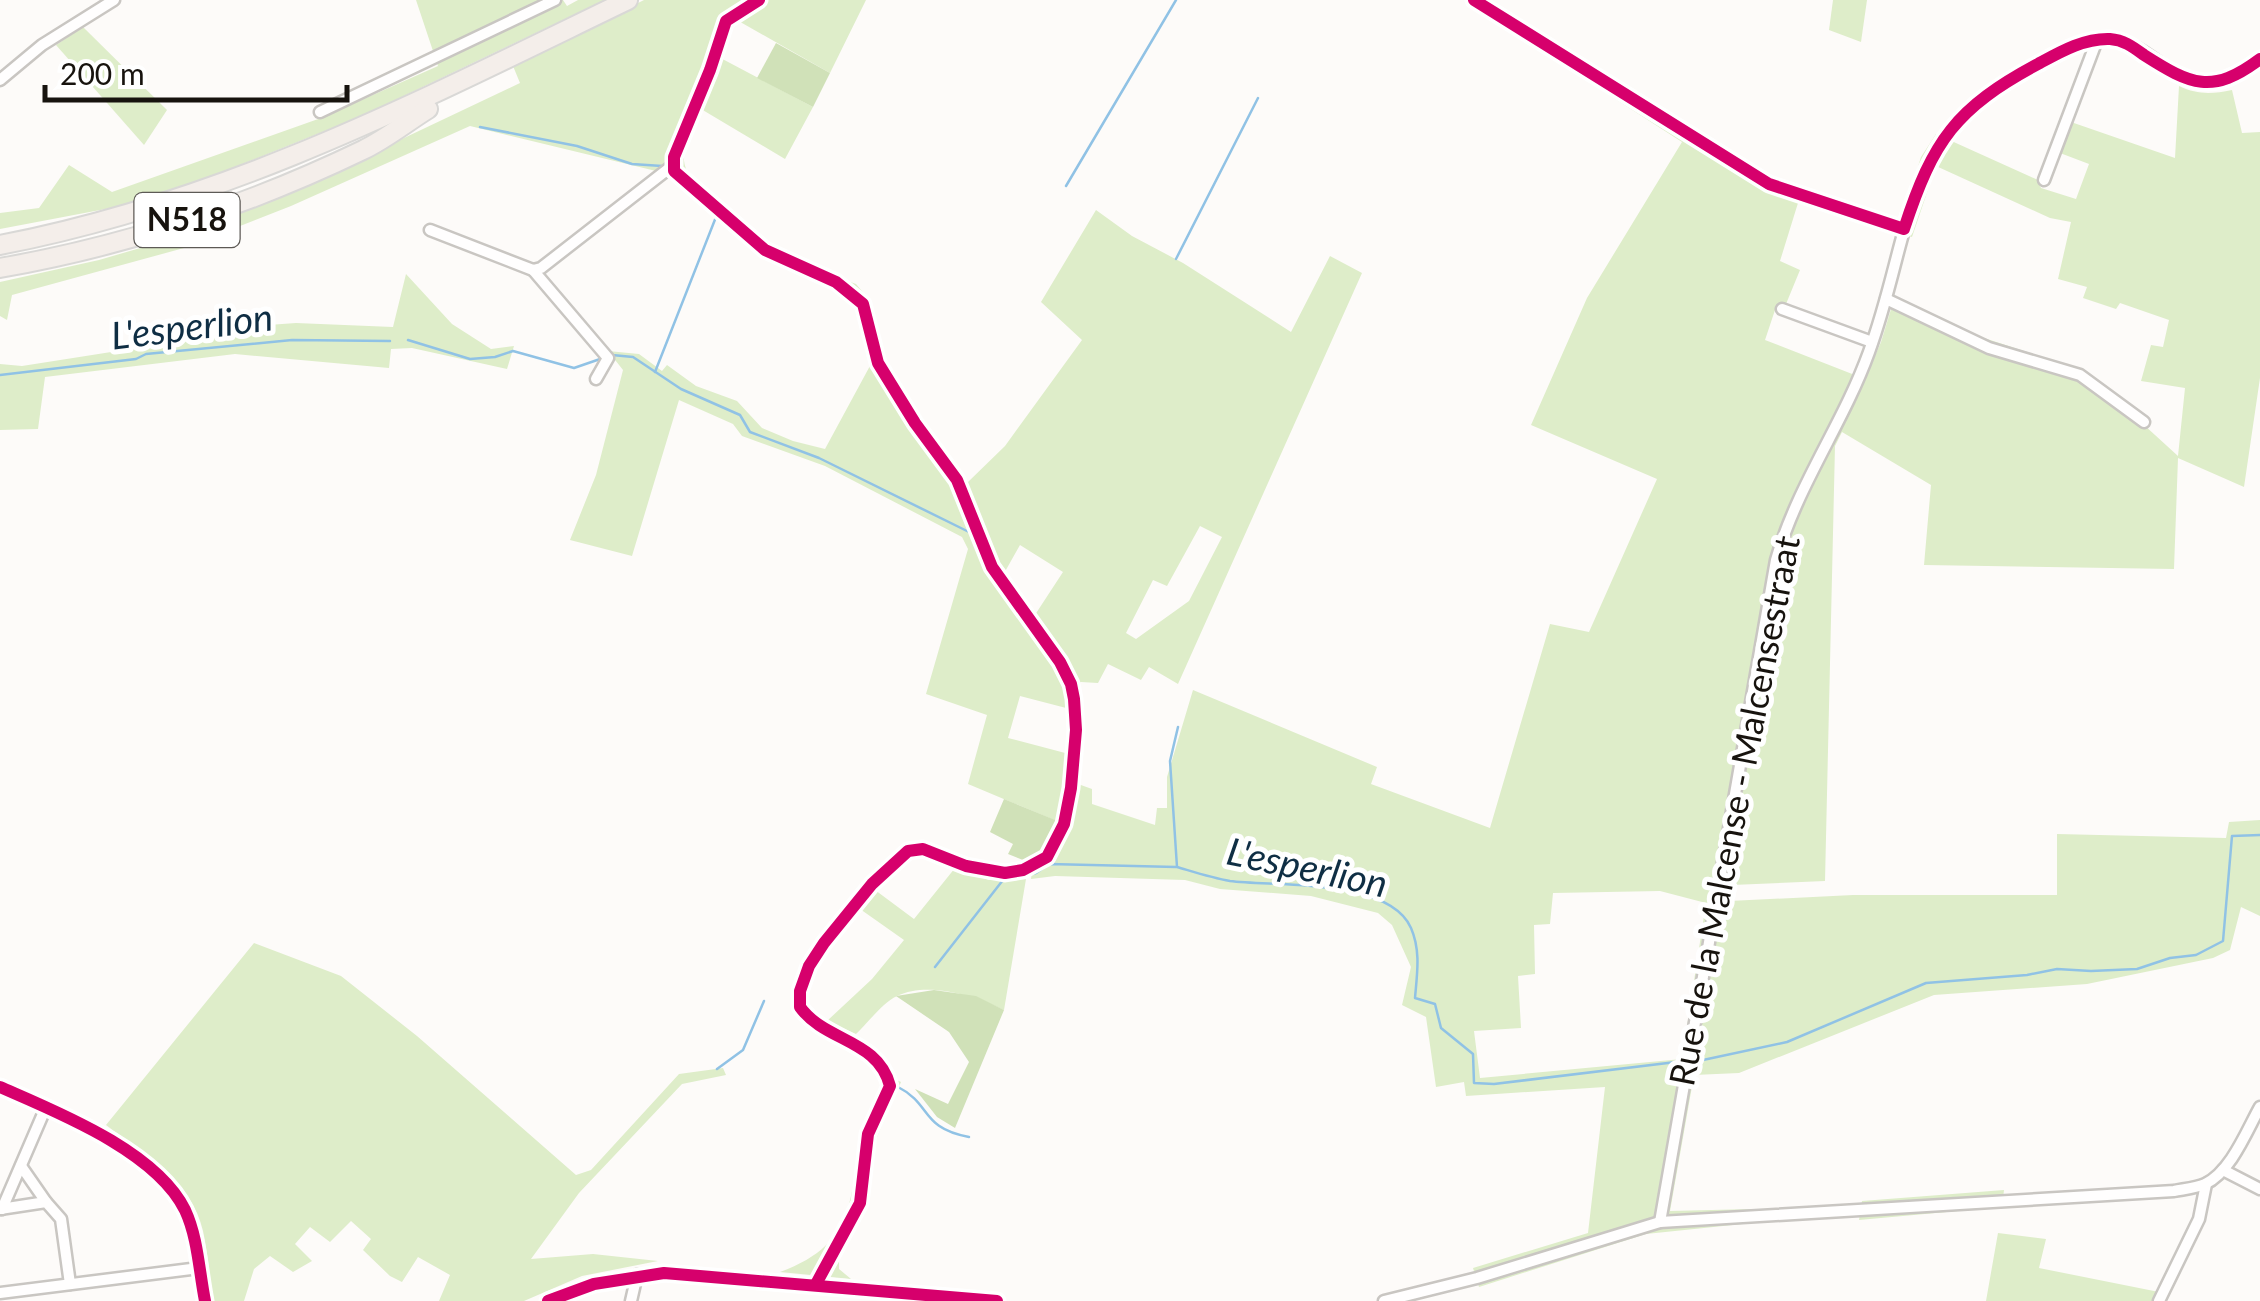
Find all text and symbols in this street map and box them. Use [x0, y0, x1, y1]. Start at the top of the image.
scale bar [45, 40, 348, 102]
text: 200 m [60, 55, 145, 91]
road number: N518 [134, 193, 240, 247]
water label: L'esperlion [108, 292, 275, 358]
street label: Rue de la Malcense - Malcensestraat [1659, 532, 1807, 1089]
water label: L'esperlion [1223, 827, 1392, 905]

